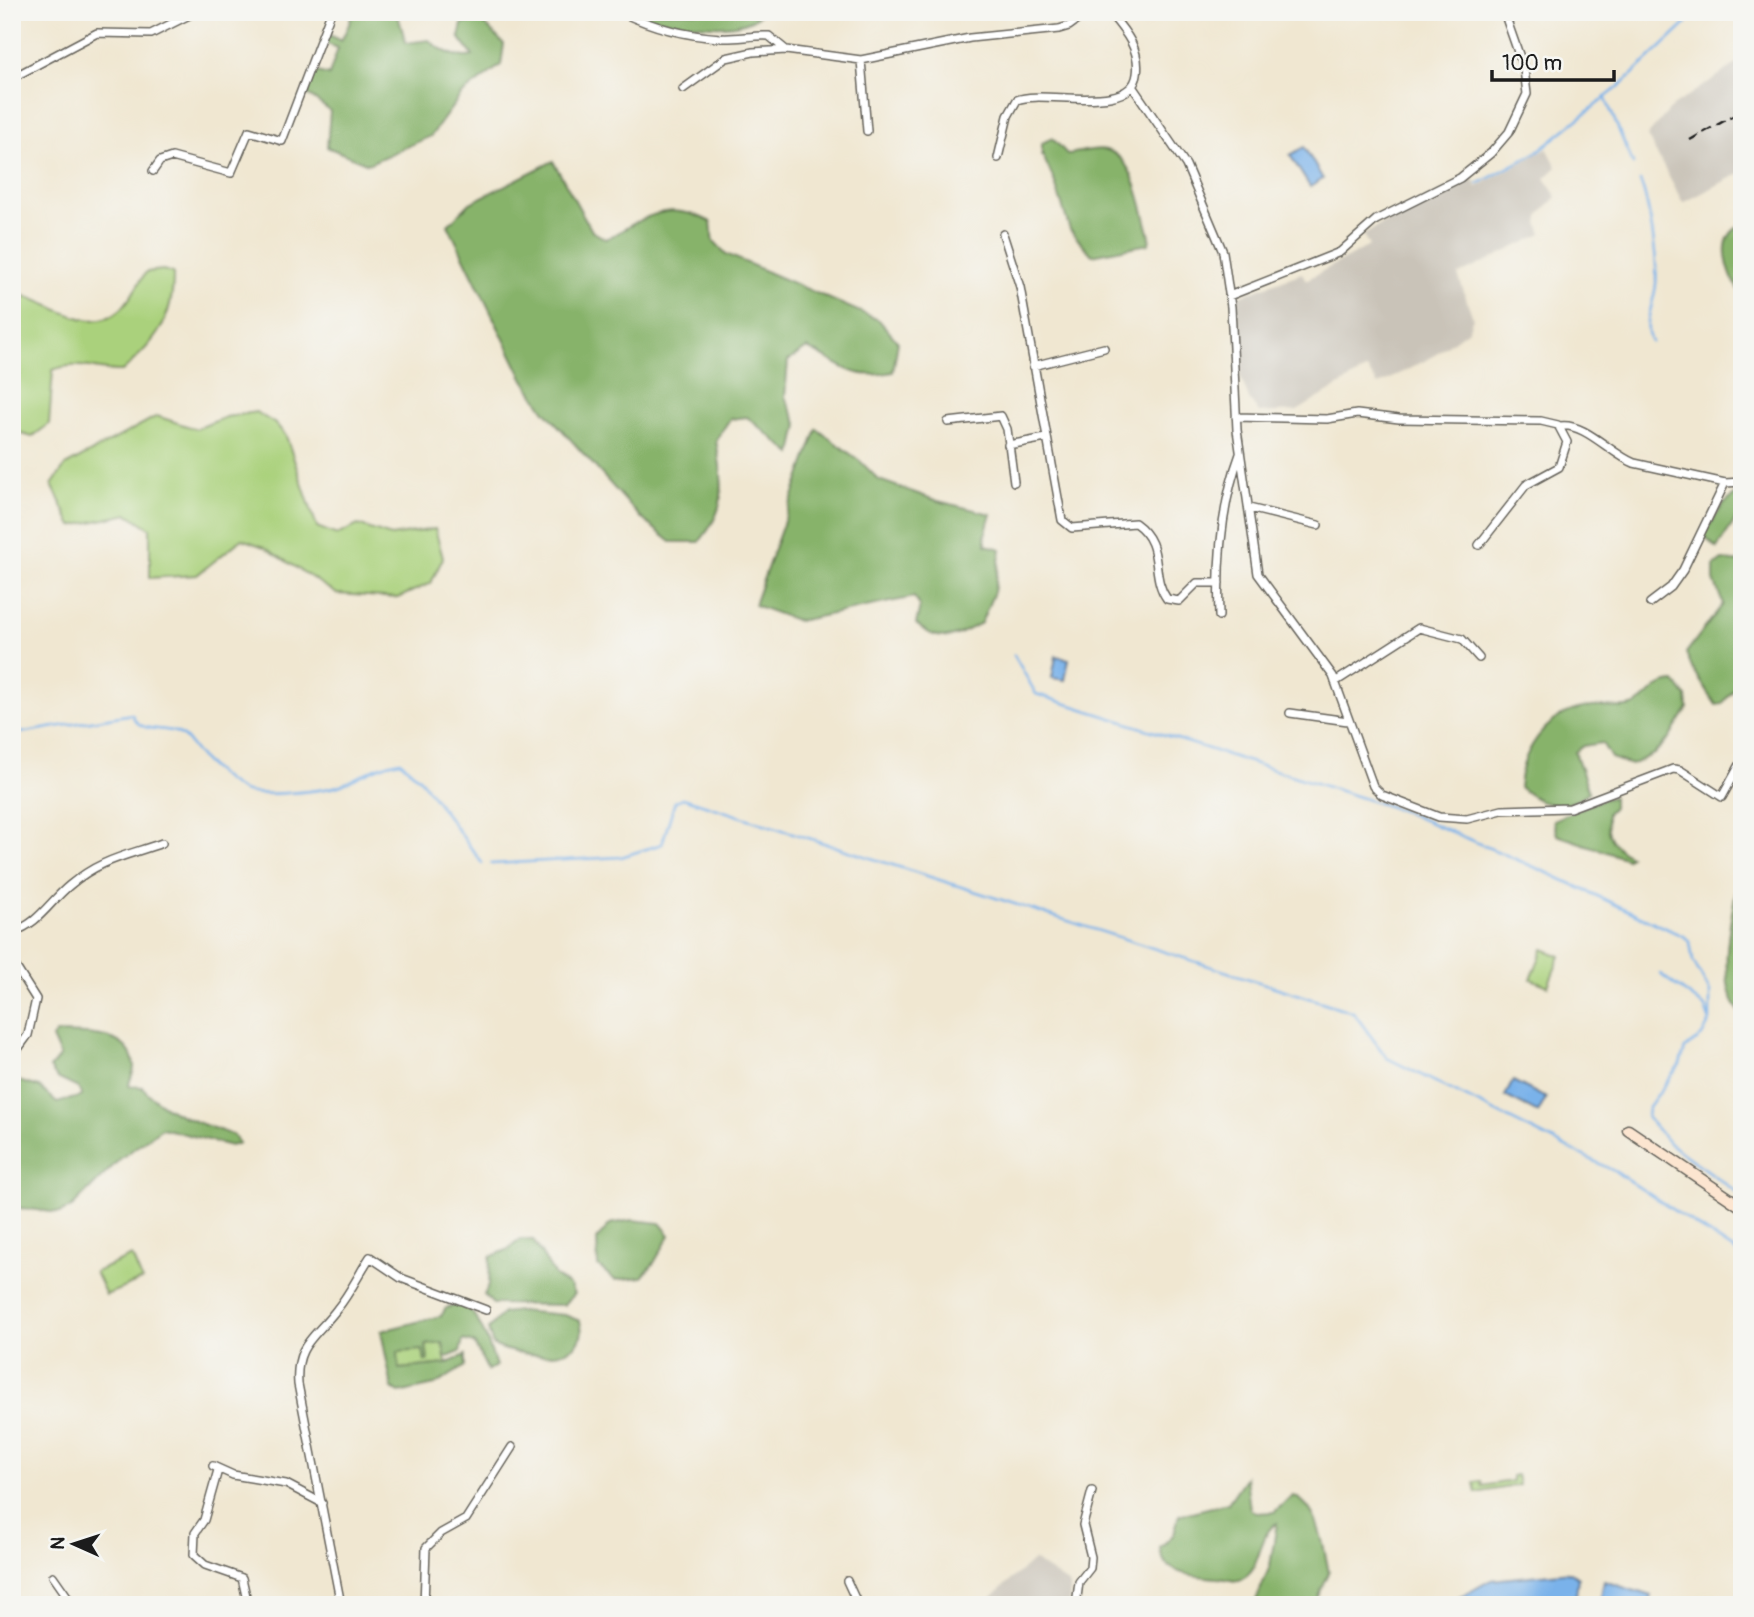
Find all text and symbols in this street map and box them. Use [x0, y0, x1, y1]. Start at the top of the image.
scale bar [1492, 38, 1614, 82]
text: 100 m [1502, 50, 1562, 77]
north arrow [38, 1508, 108, 1578]
text: N [46, 1536, 70, 1550]

